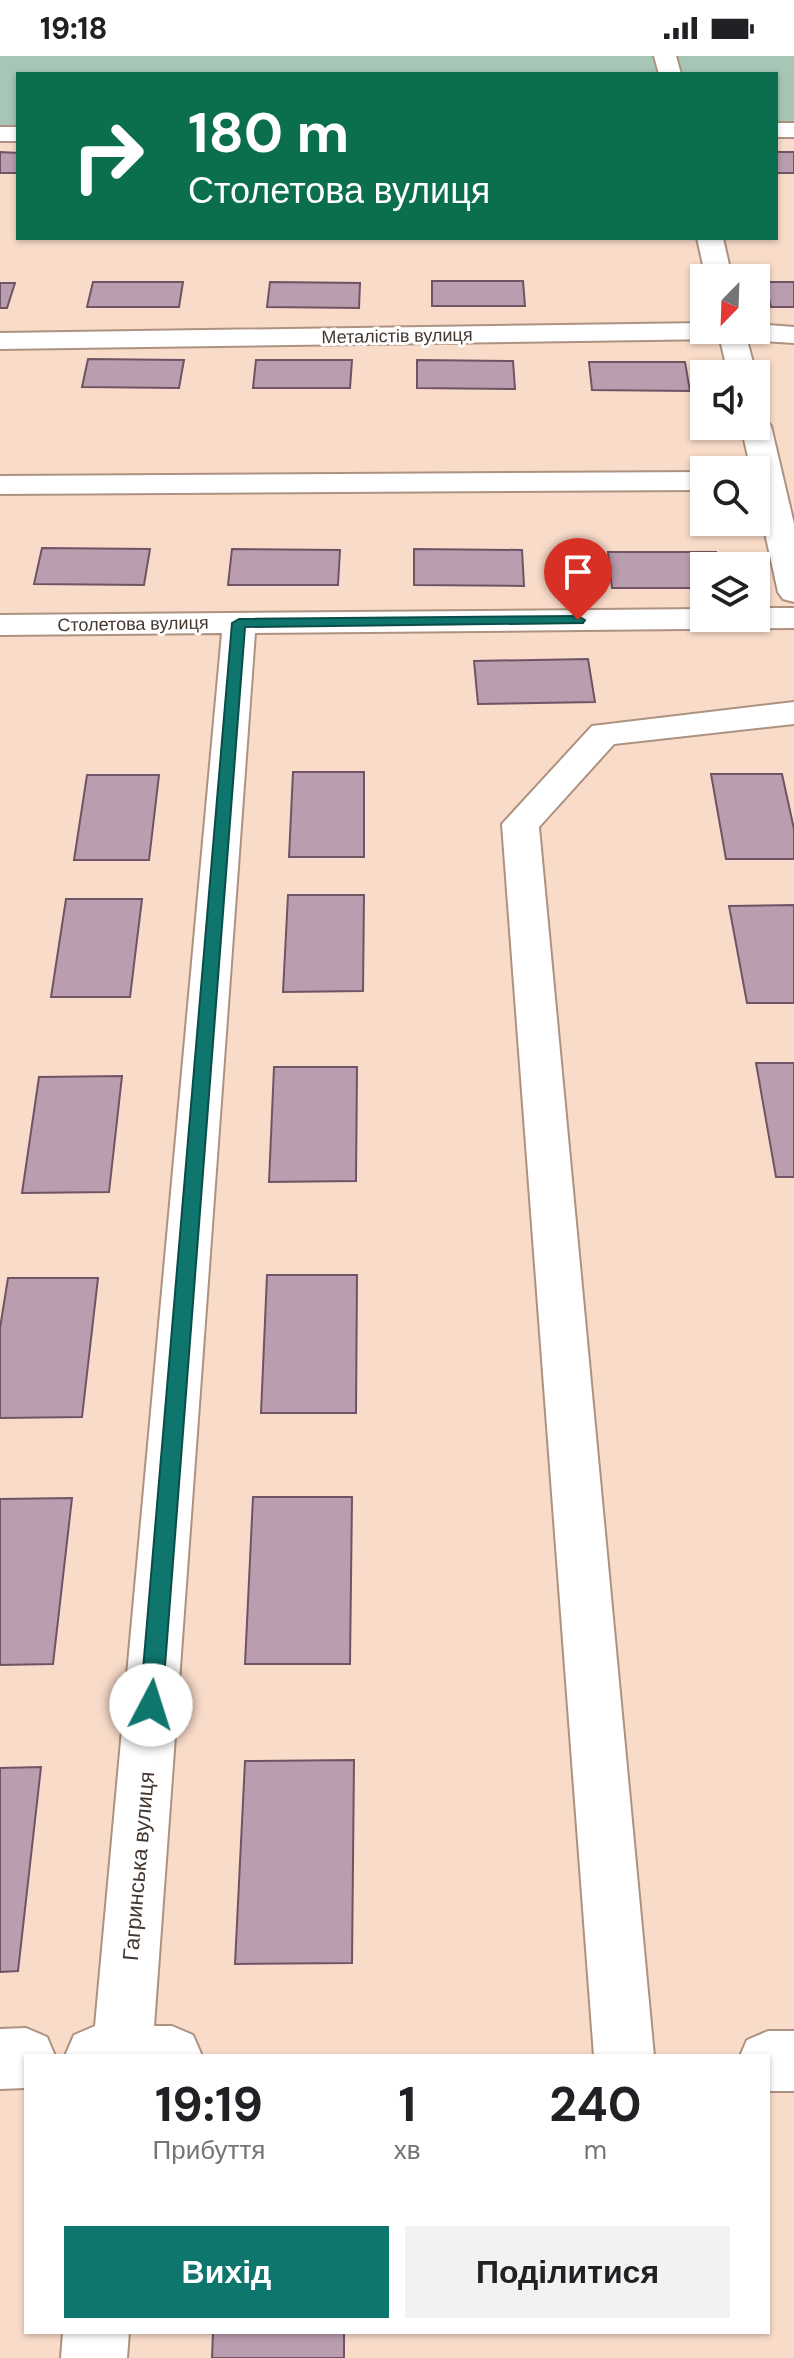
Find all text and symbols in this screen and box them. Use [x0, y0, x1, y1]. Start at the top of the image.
text: 19:18 [40, 9, 108, 48]
text: 180 m [188, 96, 349, 169]
icon: right [56, 104, 160, 208]
text: Столетова вулиця [188, 167, 490, 214]
north arrow [690, 264, 770, 344]
map controls [690, 264, 770, 632]
street label: Металістів вулиця [321, 323, 473, 349]
button: sound [690, 360, 770, 440]
button: search [690, 456, 770, 536]
pin [544, 538, 612, 620]
icon: arrive [556, 550, 600, 594]
button: layers [690, 552, 770, 632]
street label: Столетова вулиця [57, 611, 209, 637]
position arrow [109, 1663, 193, 1747]
street label: Гагринська вулиця [116, 1770, 161, 1962]
text: 19:19 [155, 2073, 263, 2136]
text: 1 [399, 2073, 416, 2136]
text: 240 [549, 2073, 642, 2136]
text: Прибуття [152, 2133, 265, 2167]
text: хв [394, 2133, 421, 2167]
text: m [584, 2133, 607, 2167]
button: Вихід [64, 2226, 389, 2318]
button: Поділитися [405, 2226, 730, 2318]

